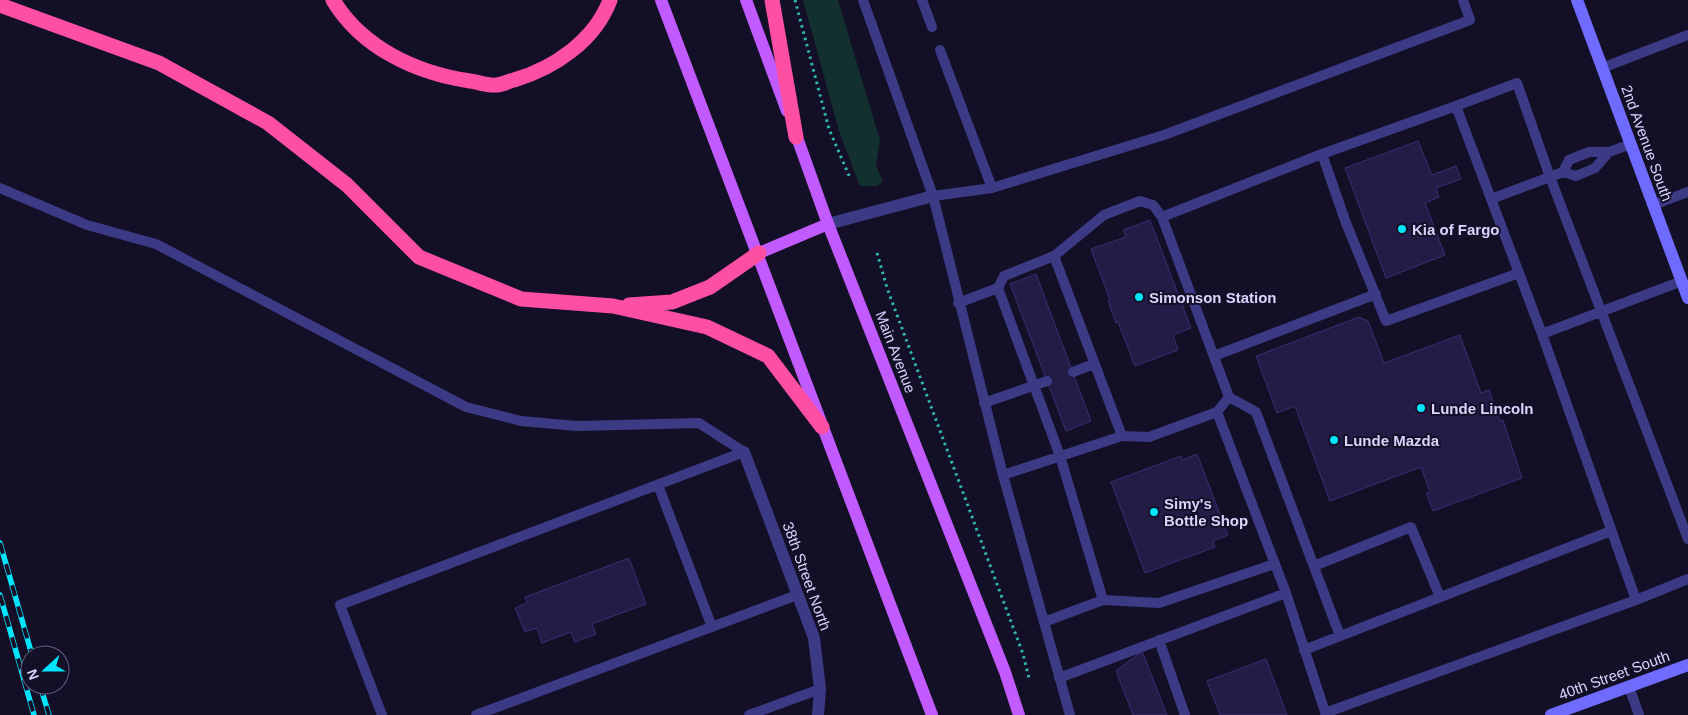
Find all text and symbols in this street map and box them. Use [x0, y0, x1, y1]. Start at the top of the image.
street label: 2nd Avenue South [1618, 83, 1676, 203]
place label: Kia of Fargo [1412, 221, 1500, 238]
marker: Kia of Fargo [1396, 223, 1408, 235]
place label: Simonson Station [1149, 289, 1277, 306]
marker: Simonson Station [1133, 291, 1145, 303]
street label: Main Avenue [873, 309, 919, 395]
place label: Lunde Lincoln [1431, 400, 1534, 417]
marker: Lunde Lincoln [1415, 402, 1427, 414]
place label: Lunde Mazda [1344, 432, 1440, 449]
marker: Lunde Mazda [1328, 434, 1340, 446]
place label: Simy's Bottle Shop [1164, 495, 1248, 529]
marker: Simy's Bottle Shop [1148, 506, 1160, 518]
street label: 38th Street North [779, 519, 835, 633]
north arrow [20, 645, 70, 695]
street label: 40th Street South [1556, 647, 1672, 703]
text: N [24, 667, 42, 682]

